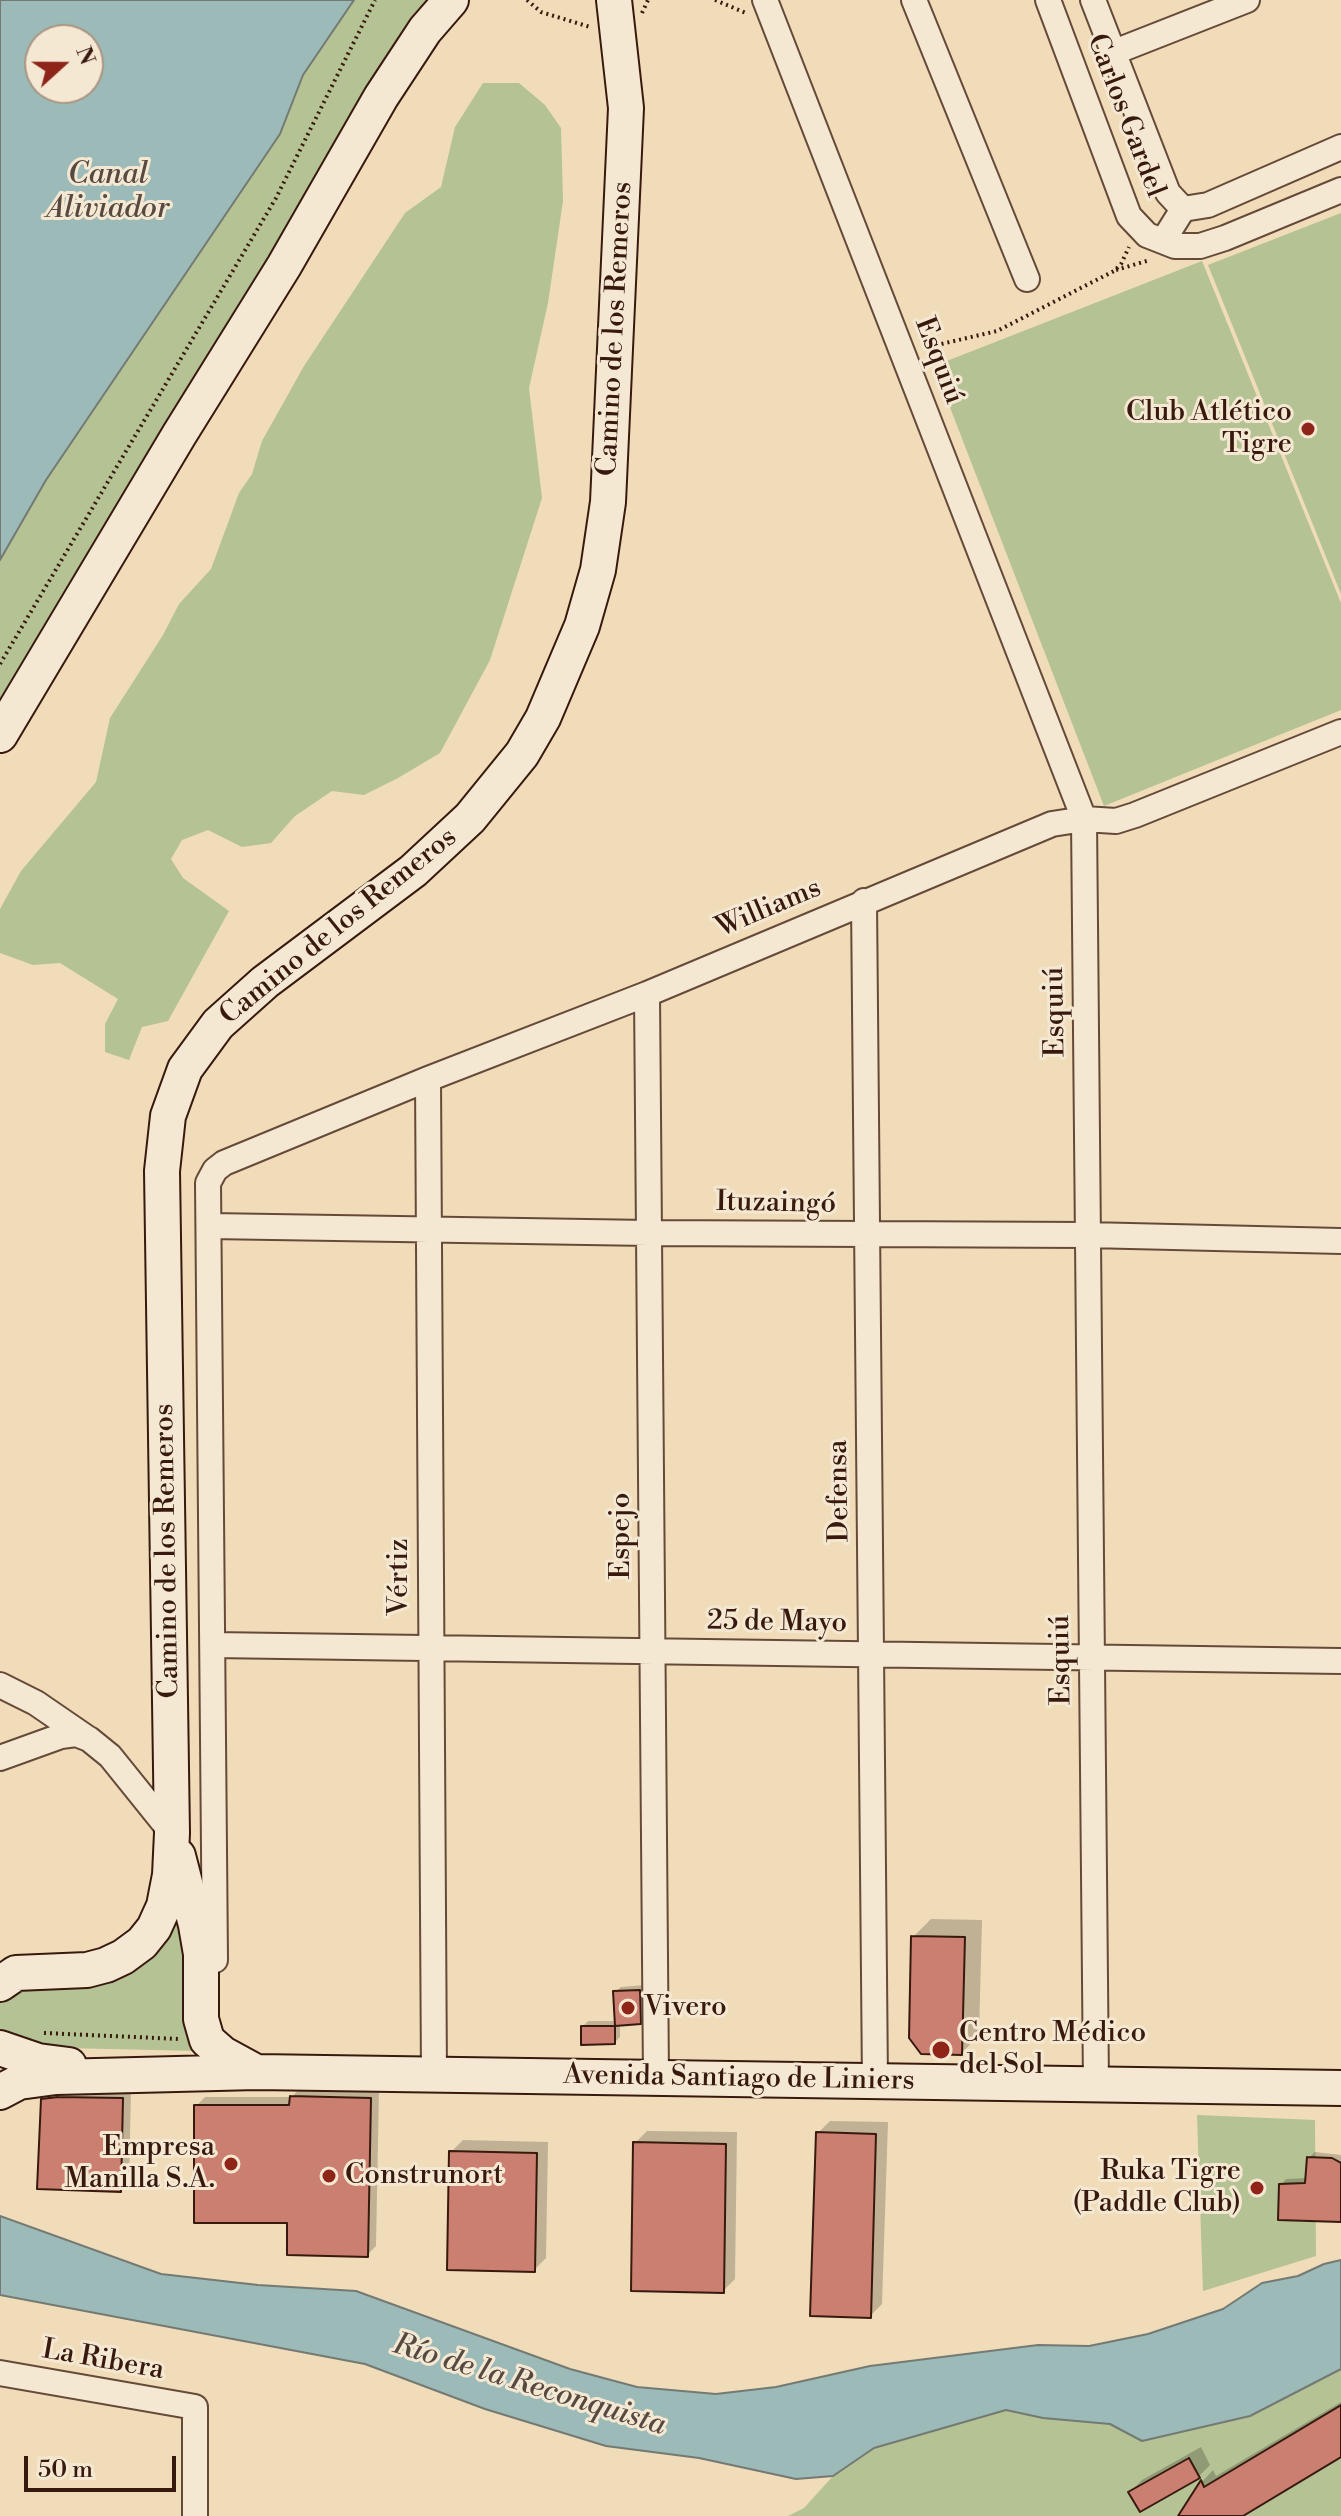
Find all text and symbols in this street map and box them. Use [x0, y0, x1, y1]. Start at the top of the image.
north arrow [24, 24, 104, 104]
street label: Carlos Gardel [1078, 30, 1172, 202]
text: N [69, 43, 101, 69]
water label: Canal Aliviador [47, 158, 169, 228]
street label: Camino de los Remeros [592, 181, 640, 477]
street label: Esquiú [906, 313, 970, 409]
place label: Club Atlético Tigre [1126, 396, 1292, 462]
marker: Club Atlético Tigre [1299, 420, 1317, 438]
street label: Camino de los Remeros [214, 821, 464, 1033]
street label: Williams [712, 872, 826, 946]
street label: Esquiú [1038, 967, 1074, 1057]
street label: Ituzaingó [716, 1186, 836, 1222]
street label: Camino de los Remeros [149, 1403, 187, 1699]
street label: Defensa [822, 1439, 858, 1543]
street label: Espejo [605, 1493, 639, 1579]
street label: Vértiz [383, 1538, 417, 1616]
street label: 25 de Mayo [706, 1605, 848, 1641]
street label: Esquiú [1044, 1615, 1080, 1705]
place label: Vivero [644, 1991, 727, 2025]
marker: Vivero [619, 1999, 637, 2017]
place label: Centro Médico del Sol [959, 2017, 1146, 2083]
marker: Centro Médico del Sol [930, 2039, 952, 2061]
street label: Avenida Santiago de Liniers [563, 2059, 915, 2099]
place label: Empresa Manilla S.A. [64, 2131, 215, 2197]
marker: Empresa Manilla S.A. [222, 2155, 240, 2173]
place label: Ruka Tigre (Paddle Club) [1072, 2155, 1241, 2221]
place label: Construnort [345, 2159, 503, 2193]
marker: Construnort [320, 2167, 338, 2185]
marker: Ruka Tigre (Paddle Club) [1248, 2179, 1266, 2197]
water label: Río de la Reconquista [388, 2327, 670, 2445]
street label: La Ribera [39, 2334, 167, 2388]
scale bar [28, 2440, 180, 2490]
text: 50 m [38, 2455, 93, 2485]

